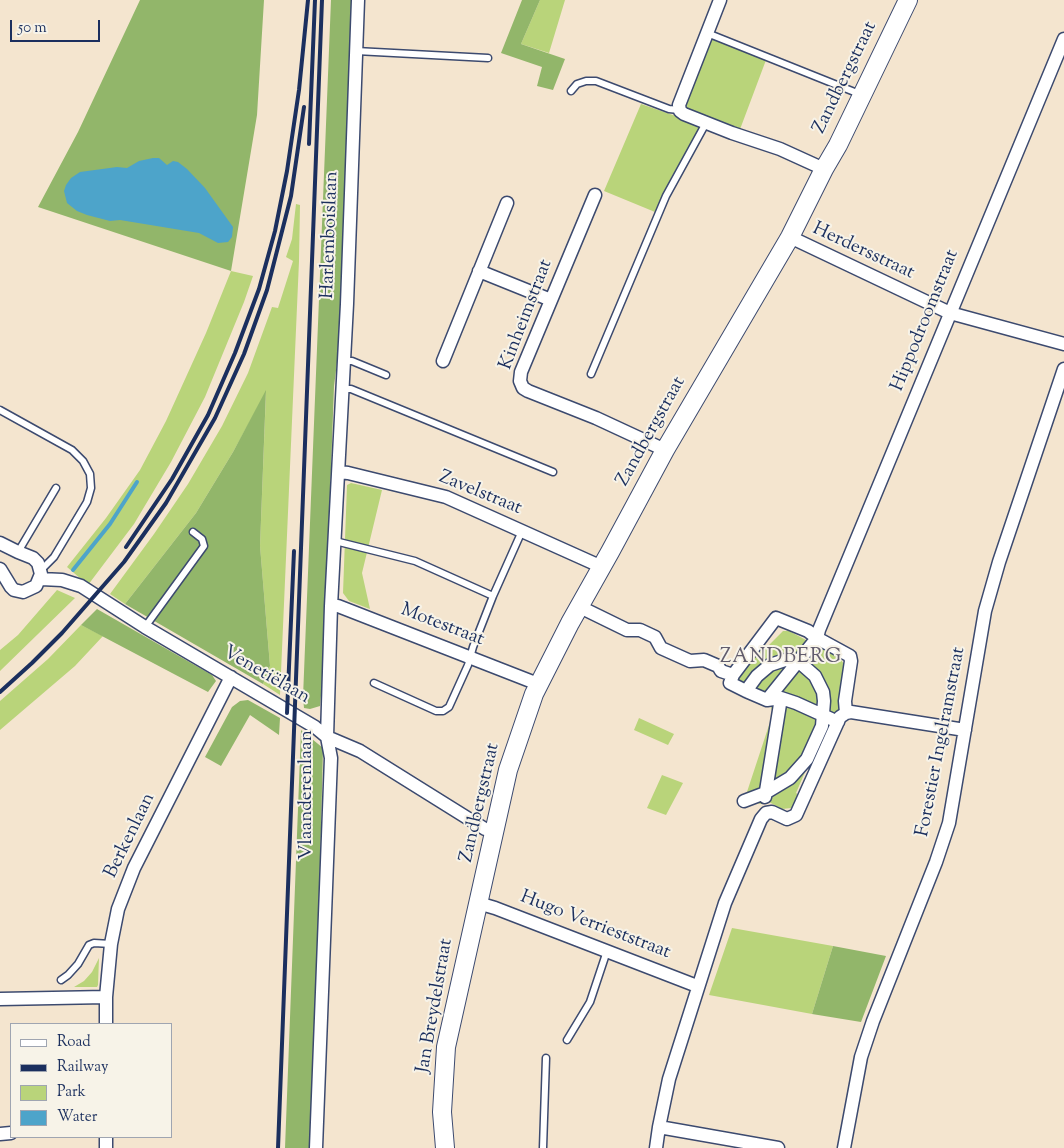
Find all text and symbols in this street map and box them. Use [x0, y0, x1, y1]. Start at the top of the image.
scale bar [12, 10, 102, 42]
text: 50 m [18, 18, 47, 39]
street label: Zandbergstraat [809, 18, 883, 138]
street label: Harlemboislaan [317, 171, 345, 299]
street label: Herdersstraat [808, 218, 918, 286]
street label: Hippodroomstraat [887, 247, 965, 395]
street label: Kinheimstraat [496, 257, 558, 373]
street label: Zandbergstraat [612, 373, 692, 491]
street label: Zavelstraat [435, 467, 525, 521]
street label: Motestraat [397, 600, 487, 652]
street label: Venetiëlaan [218, 642, 314, 710]
street label: Forestier Ingelramstraat [912, 645, 972, 839]
district label: ZANDBERG [719, 647, 843, 671]
street label: Vlaanderenlaan [297, 730, 319, 860]
street label: Zandbergstraat [456, 741, 506, 865]
street label: Berkenlaan [101, 790, 161, 882]
street label: Hugo Verrieststraat [517, 887, 673, 965]
street label: Jan Breydelstraat [413, 937, 459, 1075]
legend [10, 1023, 172, 1138]
text: Road [57, 1032, 91, 1053]
text: Railway [57, 1057, 108, 1078]
text: Park [57, 1082, 86, 1103]
text: Water [57, 1107, 97, 1128]

